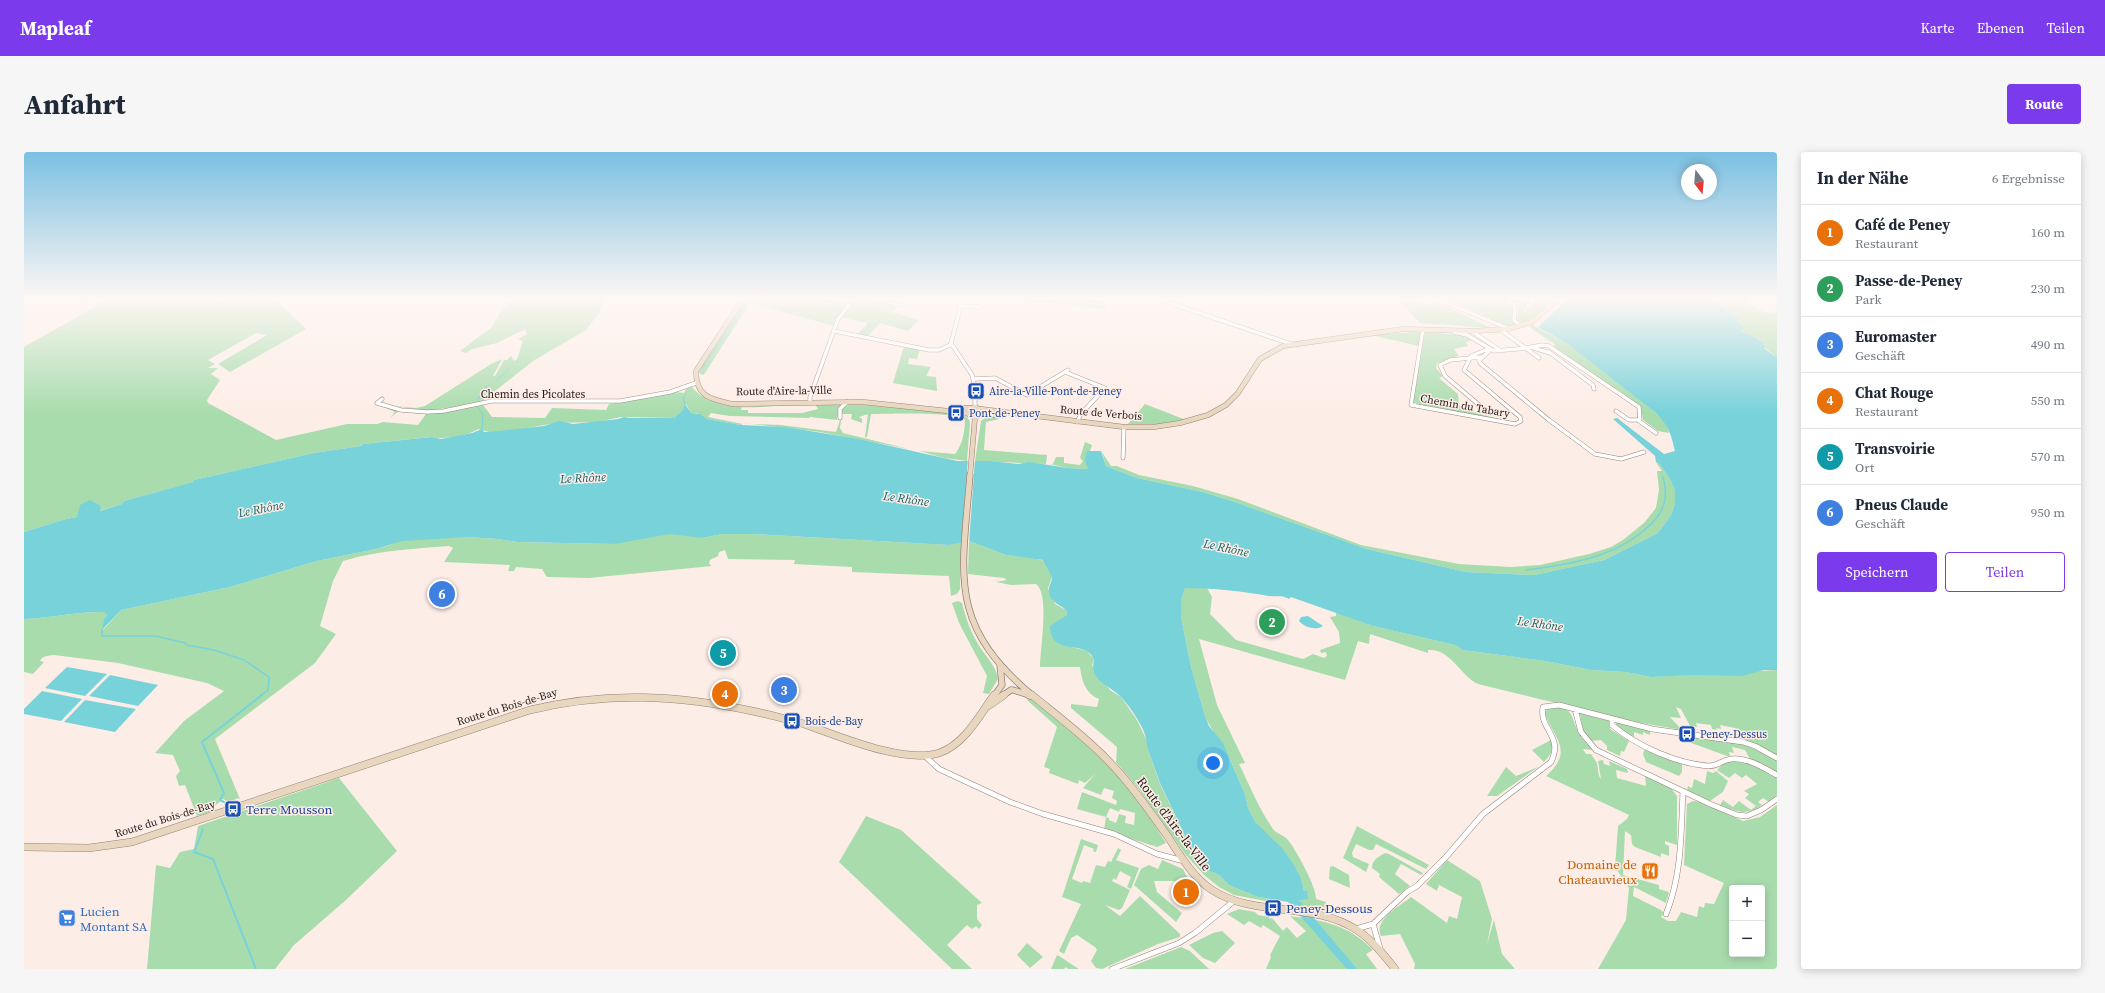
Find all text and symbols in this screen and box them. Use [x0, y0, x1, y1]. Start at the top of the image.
text: Mapleaf [20, 15, 91, 41]
text: Karte [1920, 18, 1955, 38]
text: Ebenen [1977, 18, 2024, 38]
text: Teilen [2046, 18, 2085, 38]
button: Route [2007, 84, 2081, 124]
text: Anfahrt [24, 85, 126, 123]
north arrow [1681, 164, 1717, 200]
text: In der Nähe [1817, 166, 1908, 190]
text: 6 Ergebnisse [1992, 170, 2065, 187]
text: Café de Peney [1855, 214, 1950, 235]
text: 1 [1826, 224, 1834, 241]
text: 160 m [2031, 224, 2065, 241]
text: Restaurant [1855, 235, 1918, 252]
text: Passe-de-Peney [1855, 270, 1962, 291]
text: 2 [1826, 280, 1834, 297]
text: 230 m [2031, 280, 2065, 297]
text: Park [1855, 291, 1882, 308]
text: Euromaster [1855, 326, 1936, 347]
text: 3 [1826, 336, 1834, 353]
text: 490 m [2031, 336, 2065, 353]
text: Geschäft [1855, 347, 1905, 364]
bus stop icon: Aire-la-Ville-Pont-de-Peney [966, 381, 986, 401]
text: Chat Rouge [1855, 382, 1933, 403]
street label: Route d'Aire-la-Ville [736, 383, 833, 399]
place label: Aire-la-Ville-Pont-de-Peney [989, 384, 1122, 399]
street label: Chemin des Picolates [481, 387, 586, 402]
street label: Chemin du Tabary [1419, 391, 1511, 421]
text: 4 [1826, 392, 1834, 409]
text: 550 m [2031, 392, 2065, 409]
street label: Route de Verbois [1059, 402, 1143, 424]
bus stop icon: Pont-de-Peney [946, 403, 966, 423]
text: Restaurant [1855, 403, 1918, 420]
place label: Pont-de-Peney [969, 406, 1040, 421]
text: Transvoirie [1855, 438, 1935, 459]
text: 5 [1826, 448, 1834, 465]
text: 570 m [2031, 448, 2065, 465]
text: Ort [1855, 459, 1874, 476]
water label: Le Rhône [559, 469, 607, 487]
water label: Le Rhône [881, 488, 930, 510]
text: Pneus Claude [1855, 494, 1948, 515]
water label: Le Rhône [236, 497, 285, 521]
text: 6 [1826, 504, 1834, 521]
text: 950 m [2031, 504, 2065, 521]
text: Geschäft [1855, 515, 1905, 532]
water label: Le Rhône [1201, 535, 1250, 561]
button: Speichern [1817, 552, 1937, 592]
button: Teilen [1945, 552, 2065, 592]
pin: 6 [429, 579, 455, 609]
pin: 2 [1259, 607, 1285, 637]
water label: Le Rhône [1515, 613, 1564, 635]
pin: 5 [710, 638, 736, 668]
pin: 3 [771, 675, 797, 705]
pin: 4 [712, 679, 738, 709]
street label: Route du Bois-de-Bay [455, 684, 559, 729]
bus stop icon: Bois-de-Bay [782, 711, 802, 731]
place label: Bois-de-Bay [805, 714, 863, 729]
bus stop icon: Peney-Dessus [1677, 724, 1697, 744]
place label: Peney-Dessus [1700, 727, 1767, 742]
your location [1203, 753, 1223, 773]
street label: Route d'Aire-la-Ville [1133, 773, 1215, 875]
street label: Route du Bois-de-Bay [113, 796, 217, 841]
bus stop icon: Terre Mousson [223, 799, 243, 819]
place label: Terre Mousson [246, 801, 333, 818]
place label: Domaine de Chateauvieux [1558, 856, 1637, 888]
restaurant icon: Domaine de Chateauvieux [1640, 861, 1660, 881]
pin: 1 [1173, 877, 1199, 907]
map controls [1729, 885, 1765, 957]
button: + [1729, 885, 1765, 921]
bus stop icon: Peney-Dessous [1263, 898, 1283, 918]
place label: Peney-Dessous [1286, 900, 1373, 917]
place label: Lucien Montant SA [80, 903, 148, 935]
supermarket icon: Lucien Montant SA [57, 908, 77, 928]
button: − [1729, 921, 1765, 957]

